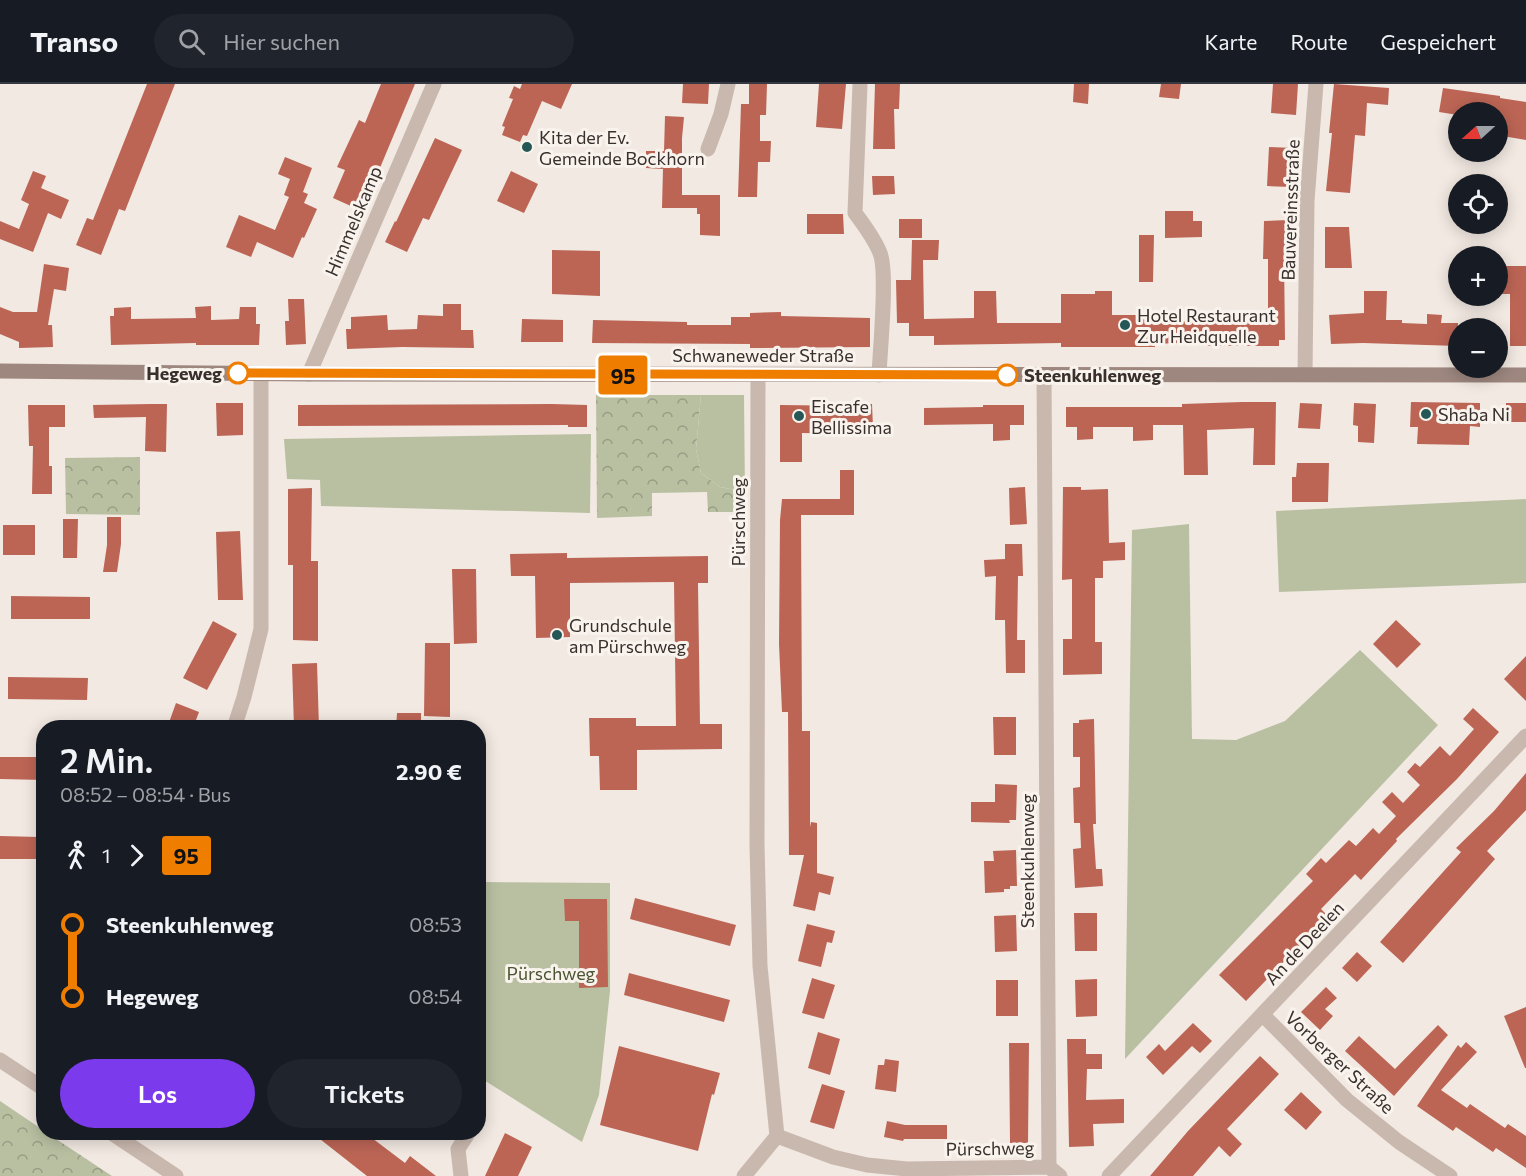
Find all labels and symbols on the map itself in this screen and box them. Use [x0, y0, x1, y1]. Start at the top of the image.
north arrow [1448, 102, 1508, 162]
place label: Kita der Ev. Gemeinde Bockhorn [539, 126, 705, 169]
street label: Bauvereinsstraße [1277, 139, 1303, 281]
marker: Kita der Ev. Gemeinde Bockhorn [520, 140, 534, 154]
street label: Himmelskamp [320, 163, 386, 279]
place label: Hotel Restaurant Zur Heidquelle [1137, 304, 1276, 347]
marker: Hotel Restaurant Zur Heidquelle [1118, 318, 1132, 332]
street label: Schwaneweder Straße [672, 344, 854, 366]
line badge: 95 [596, 356, 650, 394]
place label: Hegeweg [146, 362, 222, 384]
marker: Hegeweg [227, 362, 249, 384]
marker: Steenkuhlenweg [996, 364, 1018, 386]
place label: Steenkuhlenweg [1024, 364, 1161, 386]
place label: Eiscafe Bellissima [811, 395, 892, 438]
place label: Shaba Ni [1438, 403, 1510, 425]
marker: Shaba Ni [1419, 407, 1433, 421]
marker: Eiscafe Bellissima [792, 409, 806, 423]
street label: Pürschweg [727, 477, 749, 566]
place label: Grundschule am Pürschweg [569, 614, 687, 657]
marker: Grundschule am Pürschweg [550, 628, 564, 642]
street label: Steenkuhlenweg [1016, 793, 1038, 928]
street label: An de Deelen [1260, 897, 1348, 989]
park label: Pürschweg [507, 962, 596, 984]
street label: Vorberger Straße [1281, 1006, 1399, 1118]
street label: Pürschweg [945, 1136, 1035, 1160]

